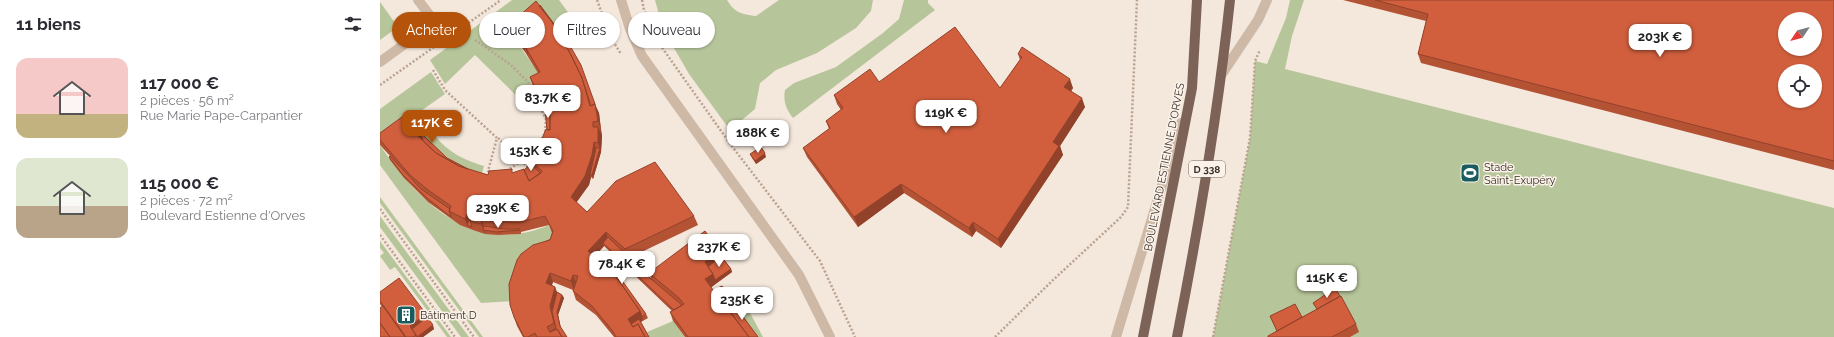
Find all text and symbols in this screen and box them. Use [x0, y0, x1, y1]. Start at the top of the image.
chip: Acheter [392, 12, 471, 48]
chip: Louer [479, 12, 545, 48]
chip: Filtres [553, 12, 620, 48]
chip: Nouveau [628, 12, 715, 48]
north arrow [1778, 12, 1822, 56]
map controls [1778, 12, 1822, 108]
icon: filters [342, 13, 364, 35]
text: 11 biens [16, 14, 81, 34]
pin: 203K € [1627, 24, 1693, 58]
text: 203K € [1638, 29, 1682, 44]
button: locate [1778, 64, 1822, 108]
text: 117 000 € [140, 73, 219, 93]
icon: home [48, 74, 96, 122]
street label: BOULEVARD ESTIENNE D'ORVES [1142, 82, 1187, 252]
pin: 83.7K € [511, 85, 585, 119]
text: 83.7K € [524, 90, 572, 105]
text: 2 pièces · 56 m² [140, 93, 234, 108]
pin: 119K € [913, 100, 979, 134]
text: 119K € [925, 105, 967, 120]
text: Rue Marie Pape-Carpantier [140, 108, 303, 123]
pin: 117K € [399, 110, 465, 144]
text: 117K € [411, 115, 453, 130]
pin: 188K € [725, 120, 791, 154]
text: 188K € [736, 125, 780, 140]
pin: 153K € [498, 138, 564, 172]
text: 153K € [510, 143, 552, 158]
road number: D 338 [1189, 161, 1225, 177]
place label: Stade Saint-Exupéry [1484, 161, 1556, 187]
sports icon: Stade Saint-Exupéry [1459, 162, 1481, 184]
text: 115 000 € [140, 173, 219, 193]
icon: home [48, 174, 96, 222]
text: 2 pièces · 72 m² [140, 193, 233, 208]
pin: 239K € [465, 195, 531, 229]
text: 239K € [476, 200, 520, 215]
text: Boulevard Estienne d'Orves [140, 208, 305, 223]
pin: 237K € [686, 234, 752, 268]
text: 237K € [697, 239, 741, 254]
pin: 78.4K € [585, 251, 659, 285]
text: 78.4K € [598, 256, 646, 271]
pin: 115K € [1294, 265, 1360, 299]
text: 115K € [1306, 270, 1348, 285]
pin: 235K € [709, 287, 775, 321]
text: 235K € [720, 292, 764, 307]
building icon: Bâtiment D [395, 304, 417, 326]
place label: Bâtiment D [420, 309, 477, 322]

